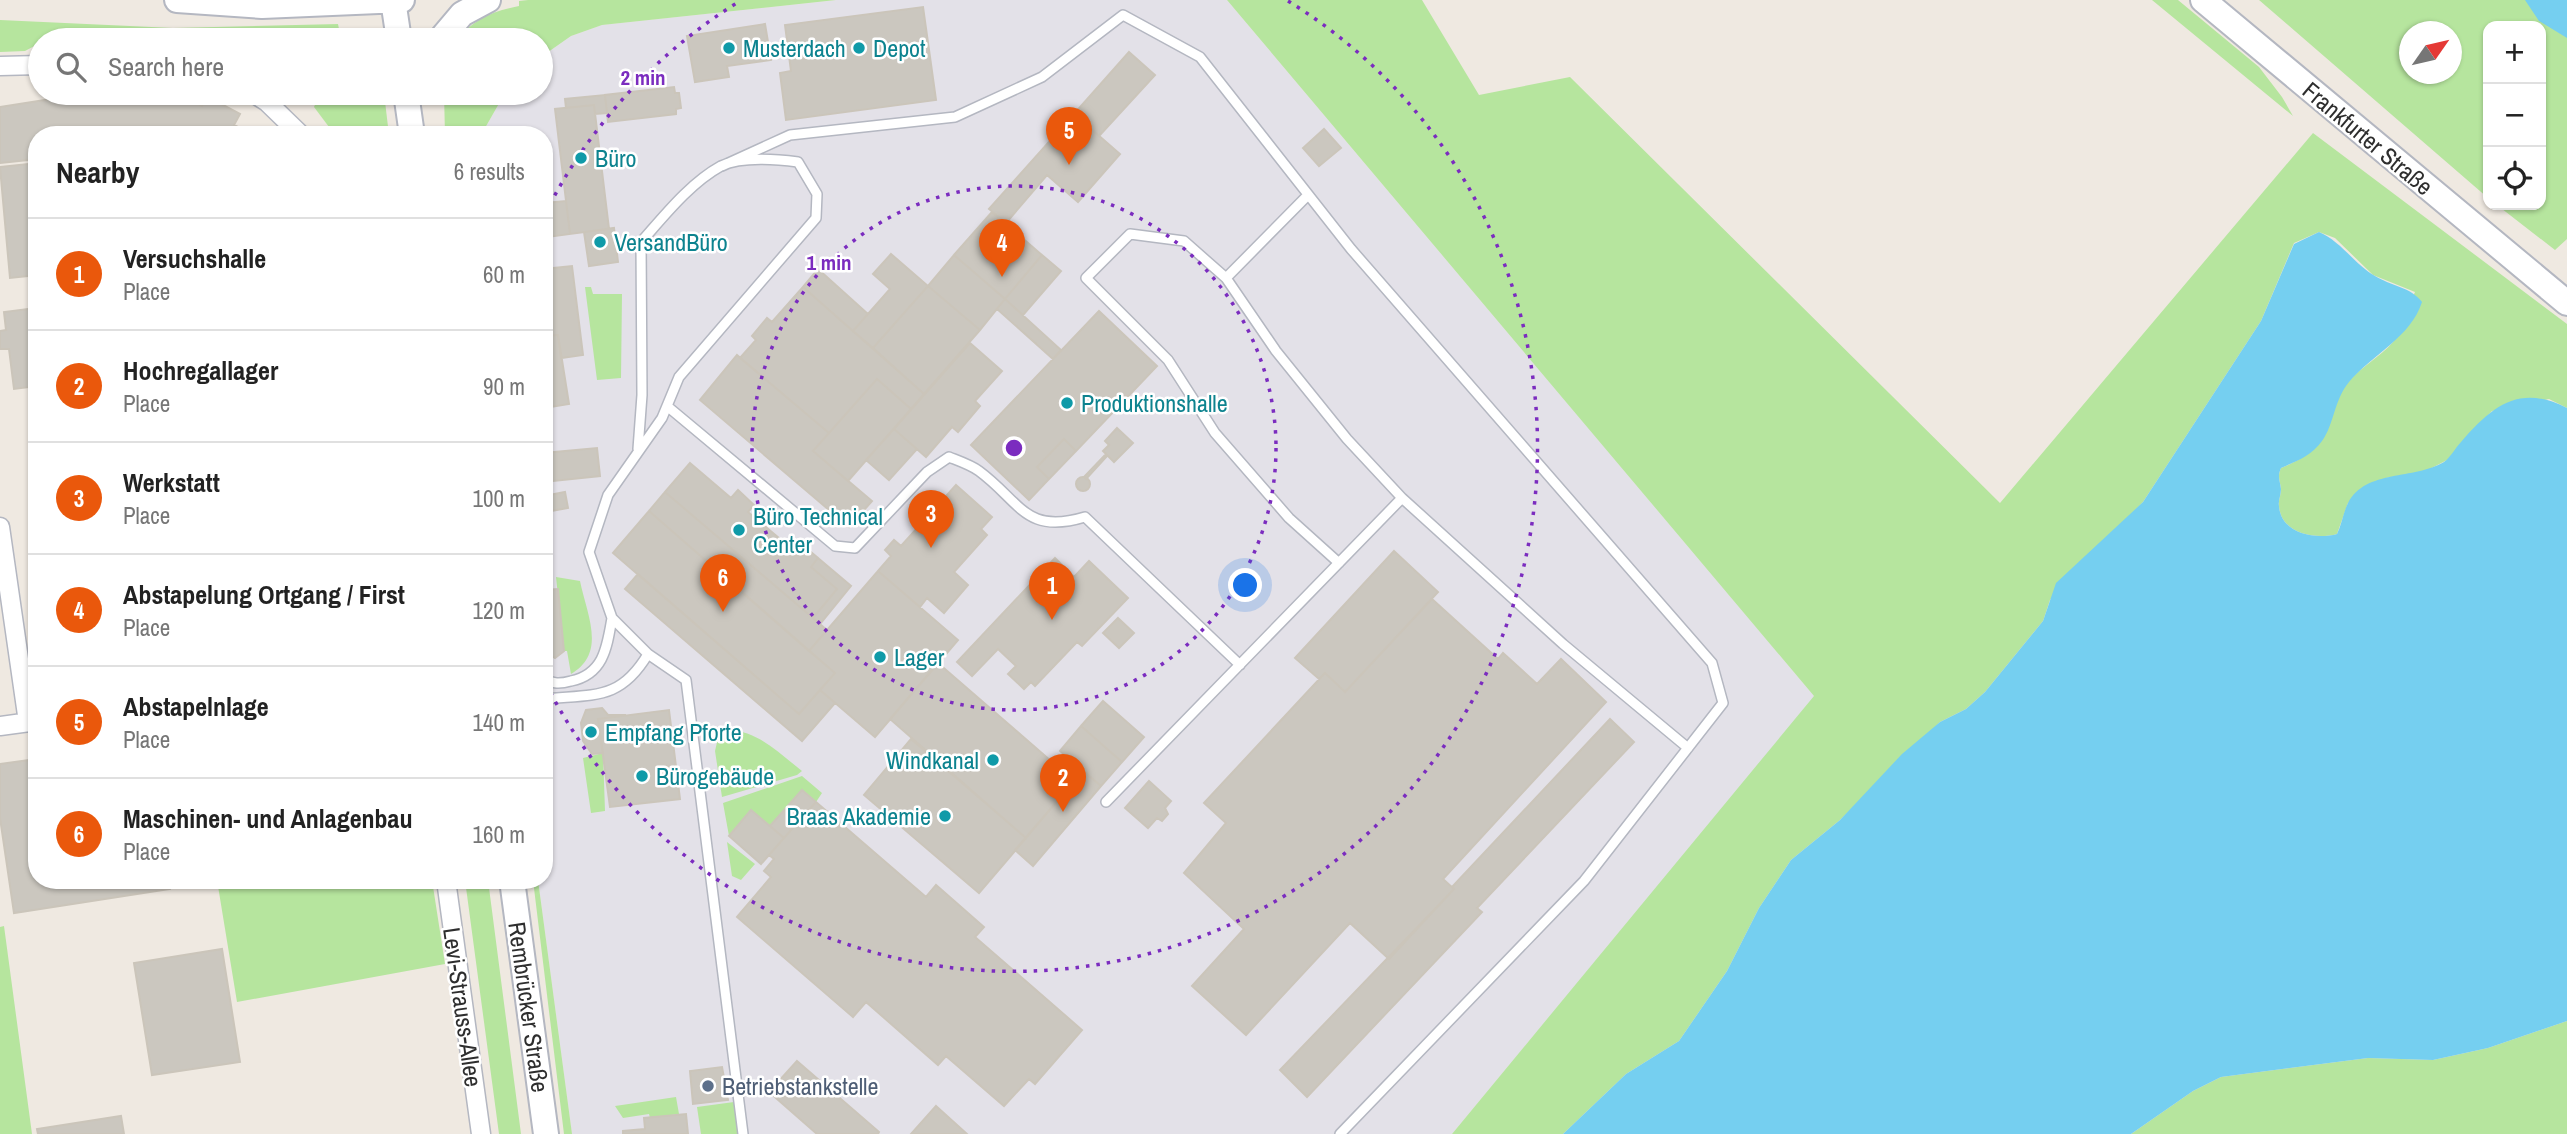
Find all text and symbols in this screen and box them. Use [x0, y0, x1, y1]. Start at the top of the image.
north arrow [2399, 21, 2462, 84]
map controls [2483, 21, 2546, 210]
button: + [2483, 21, 2546, 84]
search box [28, 28, 553, 105]
place label: Musterdach [743, 32, 846, 64]
place label: Depot [873, 32, 926, 64]
marker: Musterdach [721, 40, 737, 56]
marker: Depot [851, 40, 867, 56]
icon: search [52, 48, 90, 86]
text: Search here [108, 49, 224, 84]
text: 2 min [621, 63, 665, 92]
street label: Frankfurter Straße [2296, 74, 2440, 202]
button: − [2483, 84, 2546, 147]
pin: 5 [1046, 107, 1092, 165]
place label: Büro [595, 142, 637, 174]
button: locate [2483, 147, 2546, 210]
marker: Büro [573, 150, 589, 166]
text: Nearby [56, 152, 139, 192]
text: 6 results [454, 156, 525, 187]
pin: 4 [979, 219, 1025, 277]
place label: VersandBüro [614, 226, 728, 258]
marker: VersandBüro [592, 234, 608, 250]
text: Versuchshalle [123, 241, 266, 276]
text: 1 min [807, 248, 851, 277]
text: 1 [74, 259, 84, 290]
text: 60 m [483, 259, 525, 290]
text: Place [123, 276, 170, 307]
text: Hochregallager [123, 353, 278, 388]
text: 2 [74, 371, 84, 402]
text: 90 m [483, 371, 525, 402]
place label: Produktionshalle [1081, 387, 1228, 419]
text: Place [123, 388, 170, 419]
marker: Produktionshalle [1059, 395, 1075, 411]
centre of rings [1002, 436, 1026, 460]
text: Werkstatt [123, 465, 220, 500]
text: 3 [74, 483, 84, 514]
text: 100 m [473, 483, 525, 514]
pin: 3 [908, 490, 954, 548]
text: Place [123, 500, 170, 531]
place label: Büro Technical Center [753, 500, 883, 560]
marker: Büro Technical Center [731, 522, 747, 538]
pin: 6 [700, 554, 746, 612]
pin: 1 [1029, 562, 1075, 620]
your location [1228, 568, 1262, 602]
text: Abstapelung Ortgang / First [123, 577, 405, 612]
text: 4 [74, 595, 84, 626]
text: 120 m [473, 595, 525, 626]
text: Place [123, 612, 170, 643]
place label: Lager [894, 641, 945, 673]
marker: Lager [872, 649, 888, 665]
text: Abstapelnlage [123, 689, 269, 724]
text: 5 [74, 707, 84, 738]
text: 140 m [473, 707, 525, 738]
place label: Empfang Pforte [605, 716, 742, 748]
text: Place [123, 724, 170, 755]
marker: Empfang Pforte [583, 724, 599, 740]
place label: Windkanal [886, 744, 979, 776]
marker: Windkanal [985, 752, 1001, 768]
pin: 2 [1040, 754, 1086, 812]
place label: Bürogebäude [656, 760, 774, 792]
marker: Bürogebäude [634, 768, 650, 784]
place label: Braas Akademie [787, 800, 931, 832]
text: Maschinen- und Anlagenbau [123, 801, 412, 836]
marker: Braas Akademie [937, 808, 953, 824]
text: 6 [74, 819, 84, 850]
text: 160 m [473, 819, 525, 850]
text: Place [123, 836, 170, 867]
street label: Rembrücker Straße [501, 920, 557, 1094]
street label: Levi-Strauss-Allee [436, 925, 490, 1089]
place label: Betriebstankstelle [722, 1070, 878, 1102]
marker: Betriebstankstelle [700, 1078, 716, 1094]

